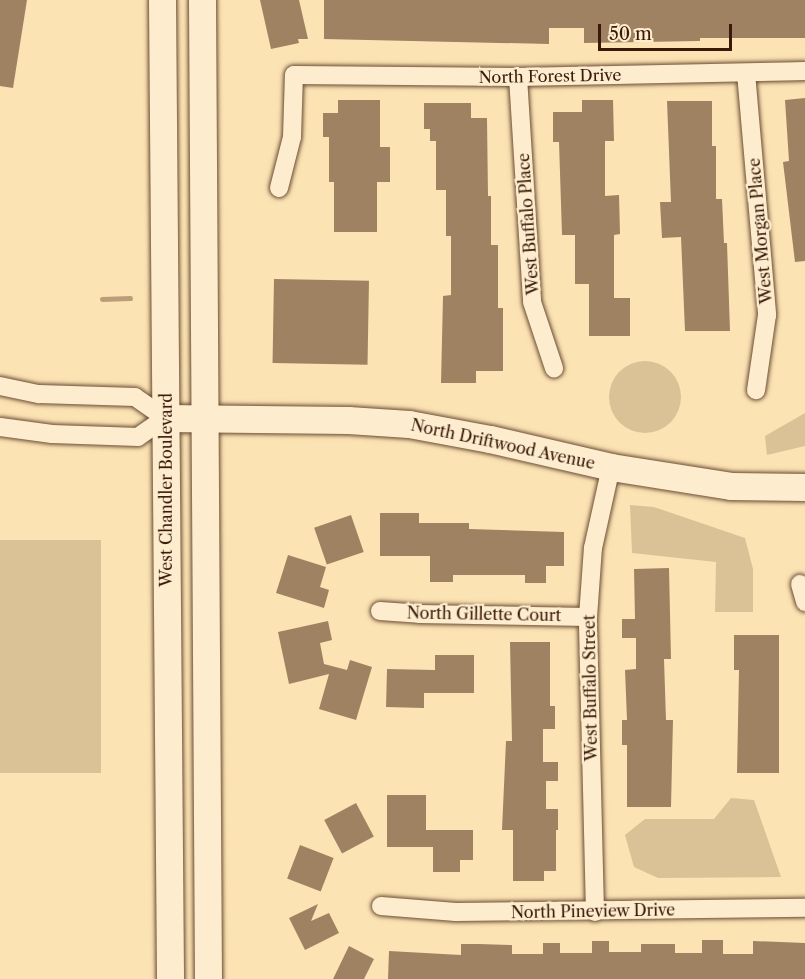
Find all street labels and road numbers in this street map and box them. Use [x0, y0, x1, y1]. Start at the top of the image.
street label: North Forest Drive [479, 65, 621, 87]
street label: West Buffalo Place [513, 152, 543, 296]
street label: West Morgan Place [744, 157, 776, 305]
street label: West Chandler Boulevard [156, 393, 176, 587]
street label: North Driftwood Avenue [409, 415, 597, 473]
street label: North Gillette Court [407, 603, 561, 625]
street label: West Buffalo Street [579, 615, 601, 761]
street label: North Pineview Drive [510, 900, 676, 922]

